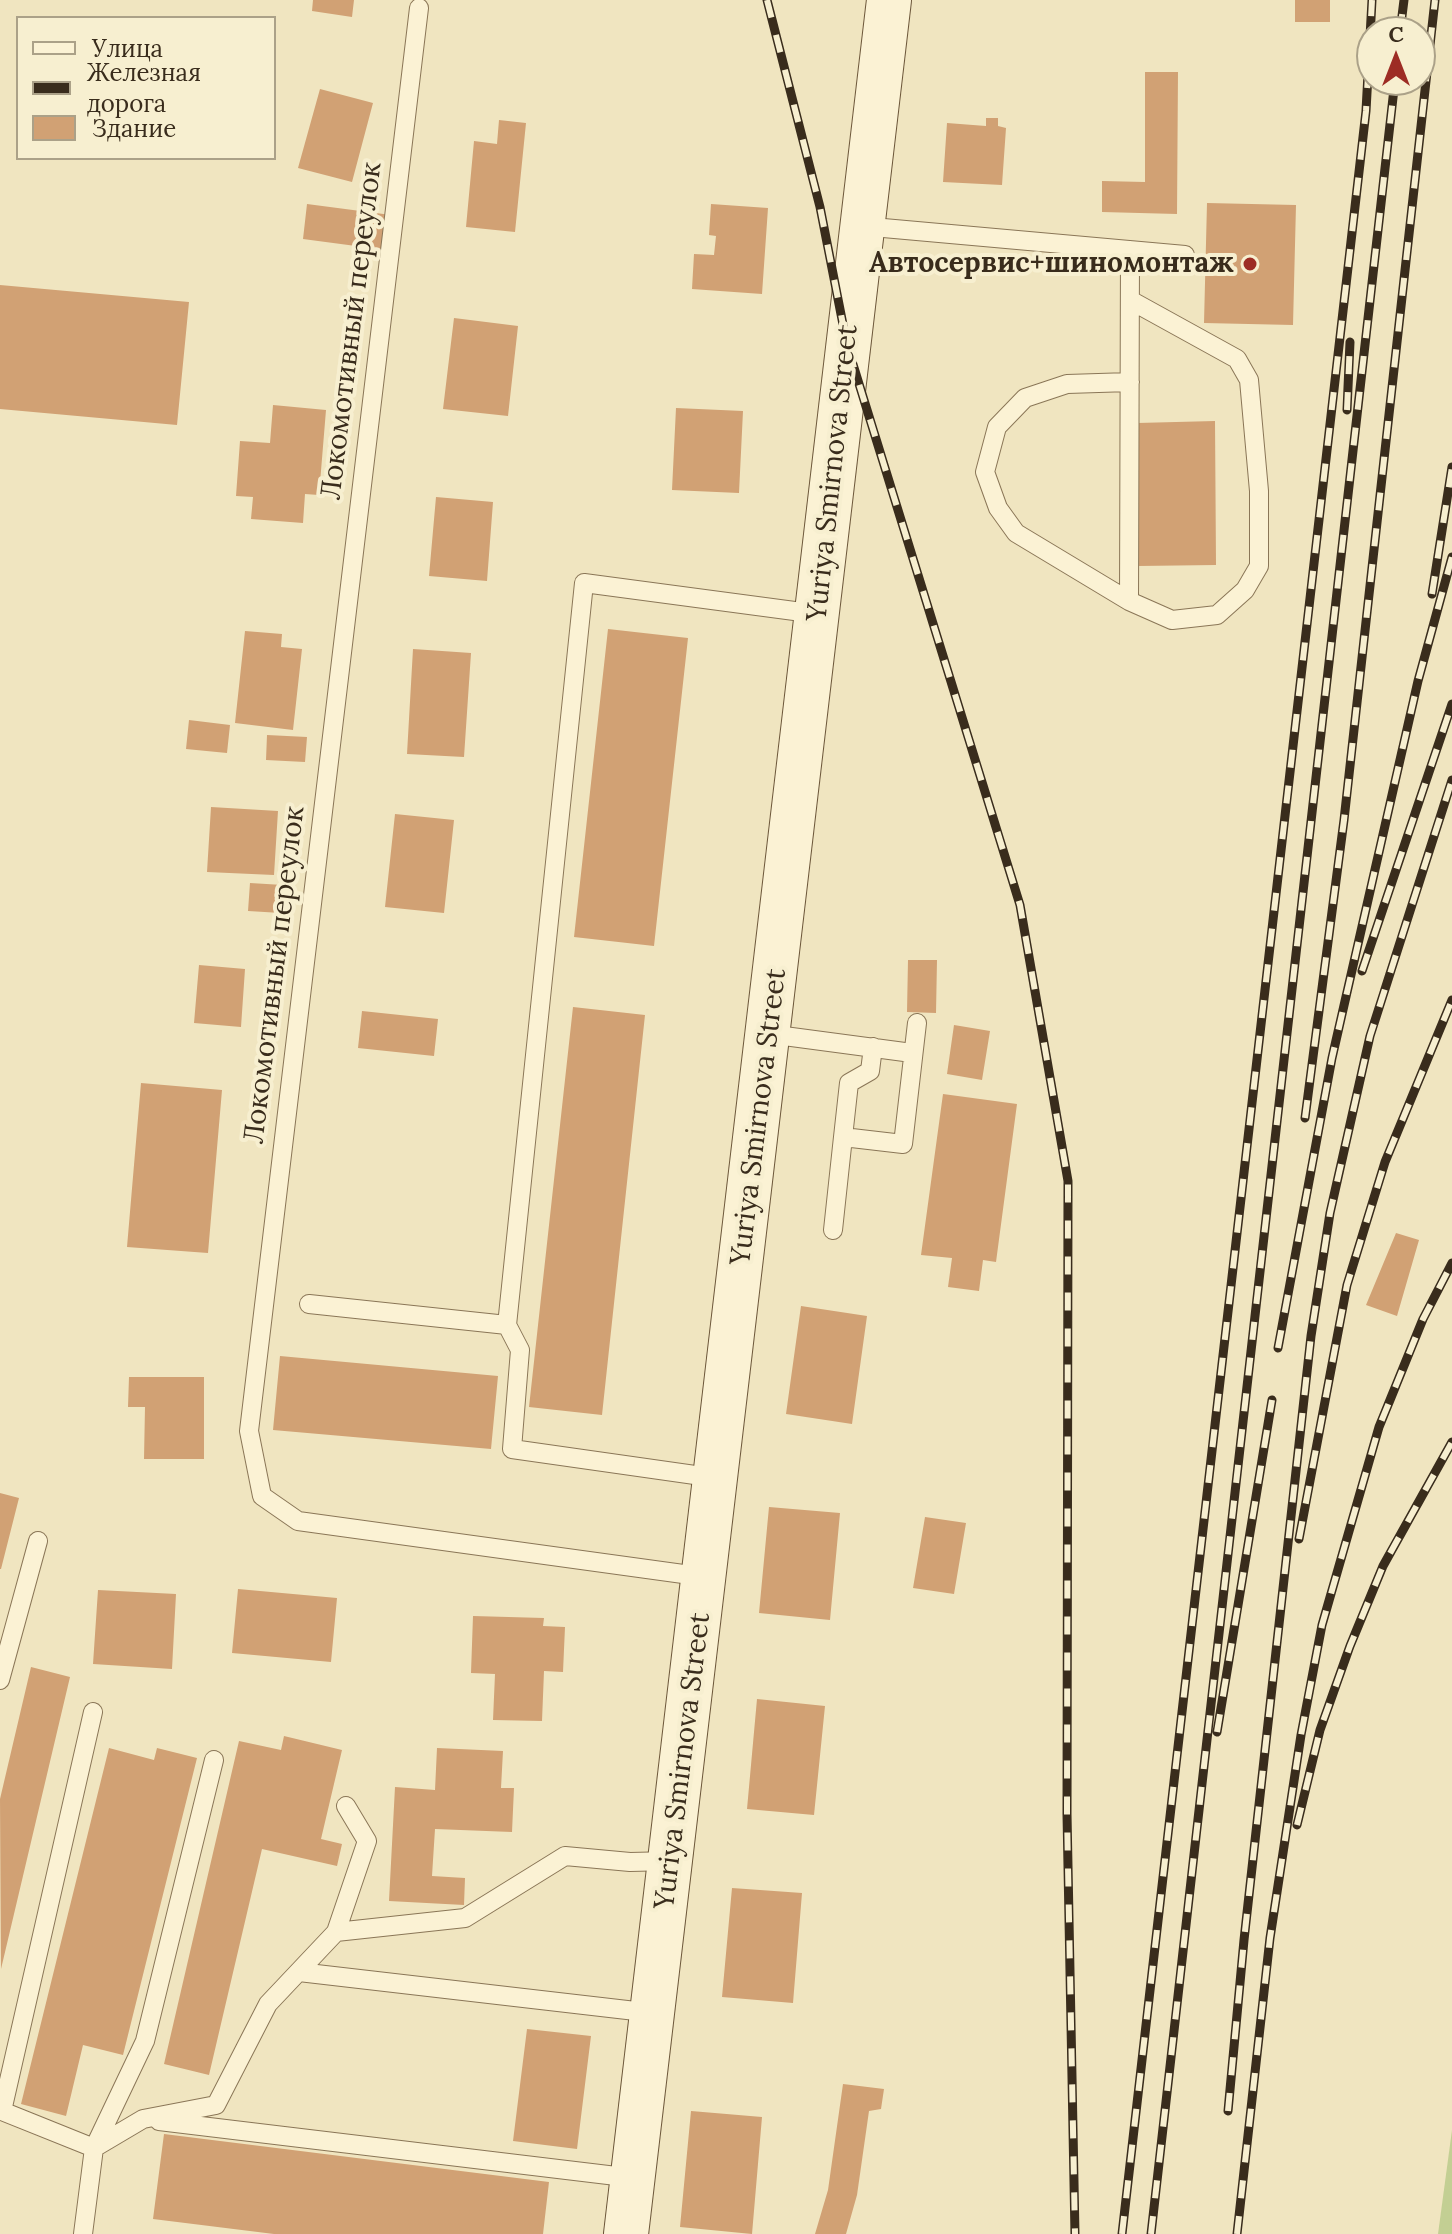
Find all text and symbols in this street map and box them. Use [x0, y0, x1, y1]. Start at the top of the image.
legend [16, 16, 276, 160]
north arrow [1356, 16, 1436, 96]
text: С [1388, 20, 1404, 48]
text: Улица [92, 33, 163, 64]
text: Железная дорога [87, 57, 201, 119]
text: Здание [92, 113, 176, 144]
street label: Локомотивный переулок [315, 160, 389, 502]
place label: Автосервис+шиномонтаж [869, 247, 1234, 281]
marker: Автосервис+шиномонтаж [1241, 255, 1259, 273]
street label: Yuriya Smirnova Street [801, 323, 865, 623]
street label: Локомотивный переулок [238, 804, 312, 1146]
street label: Yuriya Smirnova Street [724, 967, 794, 1267]
street label: Yuriya Smirnova Street [648, 1611, 718, 1911]

